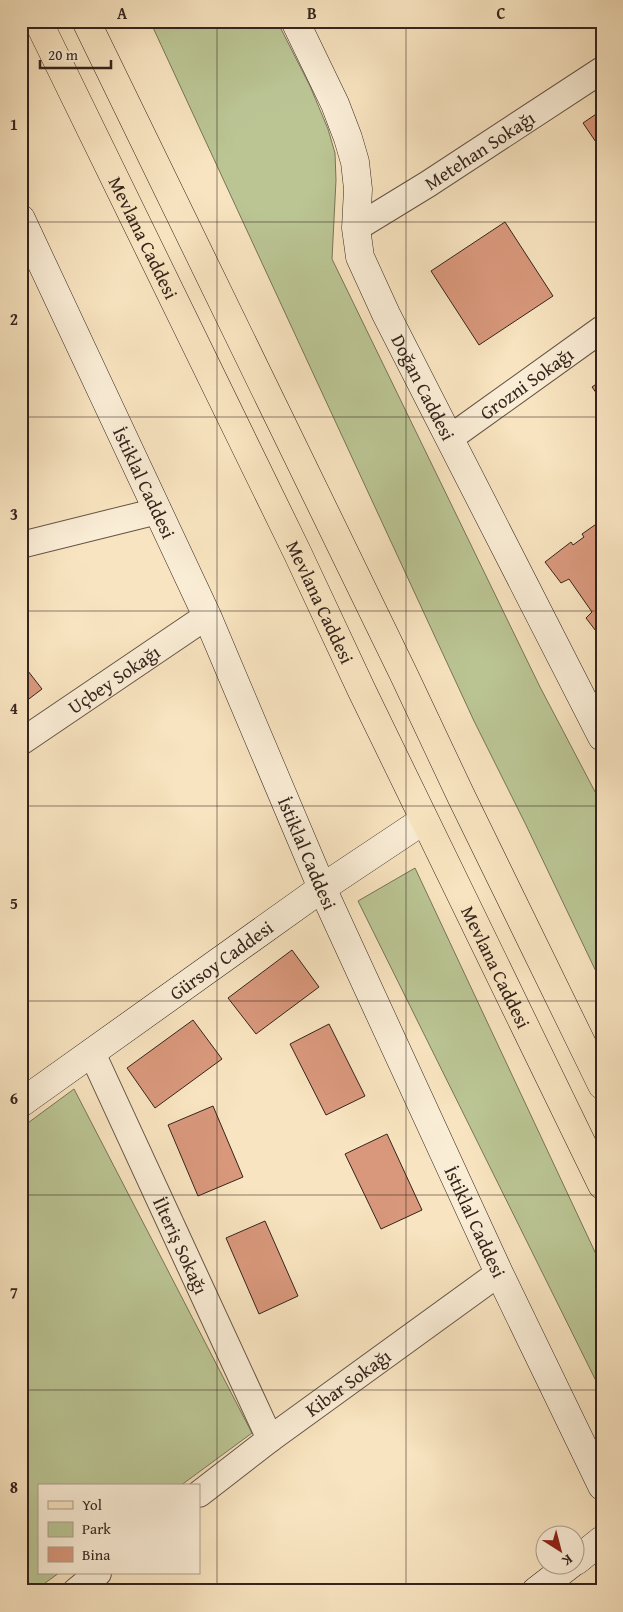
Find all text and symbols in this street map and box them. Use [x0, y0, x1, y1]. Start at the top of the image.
text: A [117, 1, 128, 25]
text: B [307, 1, 317, 25]
text: C [496, 1, 506, 25]
scale bar [40, 38, 111, 70]
text: 20 m [48, 44, 79, 65]
street label: Metehan Sokağı [419, 104, 540, 197]
text: 1 [10, 112, 18, 136]
street label: Mevlana Caddesi [102, 171, 186, 304]
text: 2 [10, 307, 18, 331]
street label: Doğan Caddesi [385, 329, 462, 445]
street label: Grozni Sokağı [474, 340, 579, 426]
street label: İstiklal Caddesi [106, 422, 183, 543]
text: 3 [10, 502, 18, 526]
street label: Mevlana Caddesi [279, 535, 361, 668]
street label: Uçbey Sokağı [62, 638, 165, 720]
text: 4 [10, 696, 18, 720]
street label: İstiklal Caddesi [271, 792, 344, 914]
text: 5 [10, 891, 18, 915]
street label: Mevlana Caddesi [454, 901, 538, 1033]
street label: Gürsoy Caddesi [164, 913, 279, 1007]
text: 6 [10, 1086, 18, 1110]
street label: İstiklal Caddesi [438, 1161, 513, 1282]
street label: İlteriş Sokağı [146, 1192, 215, 1299]
text: 7 [10, 1280, 18, 1304]
street label: Kibar Sokağı [299, 1342, 397, 1423]
text: 8 [10, 1475, 18, 1499]
legend [38, 1484, 200, 1574]
text: Yol [82, 1494, 102, 1515]
text: Park [82, 1518, 111, 1539]
north arrow [536, 1524, 586, 1574]
text: Bina [82, 1544, 110, 1565]
text: K [558, 1550, 577, 1571]

